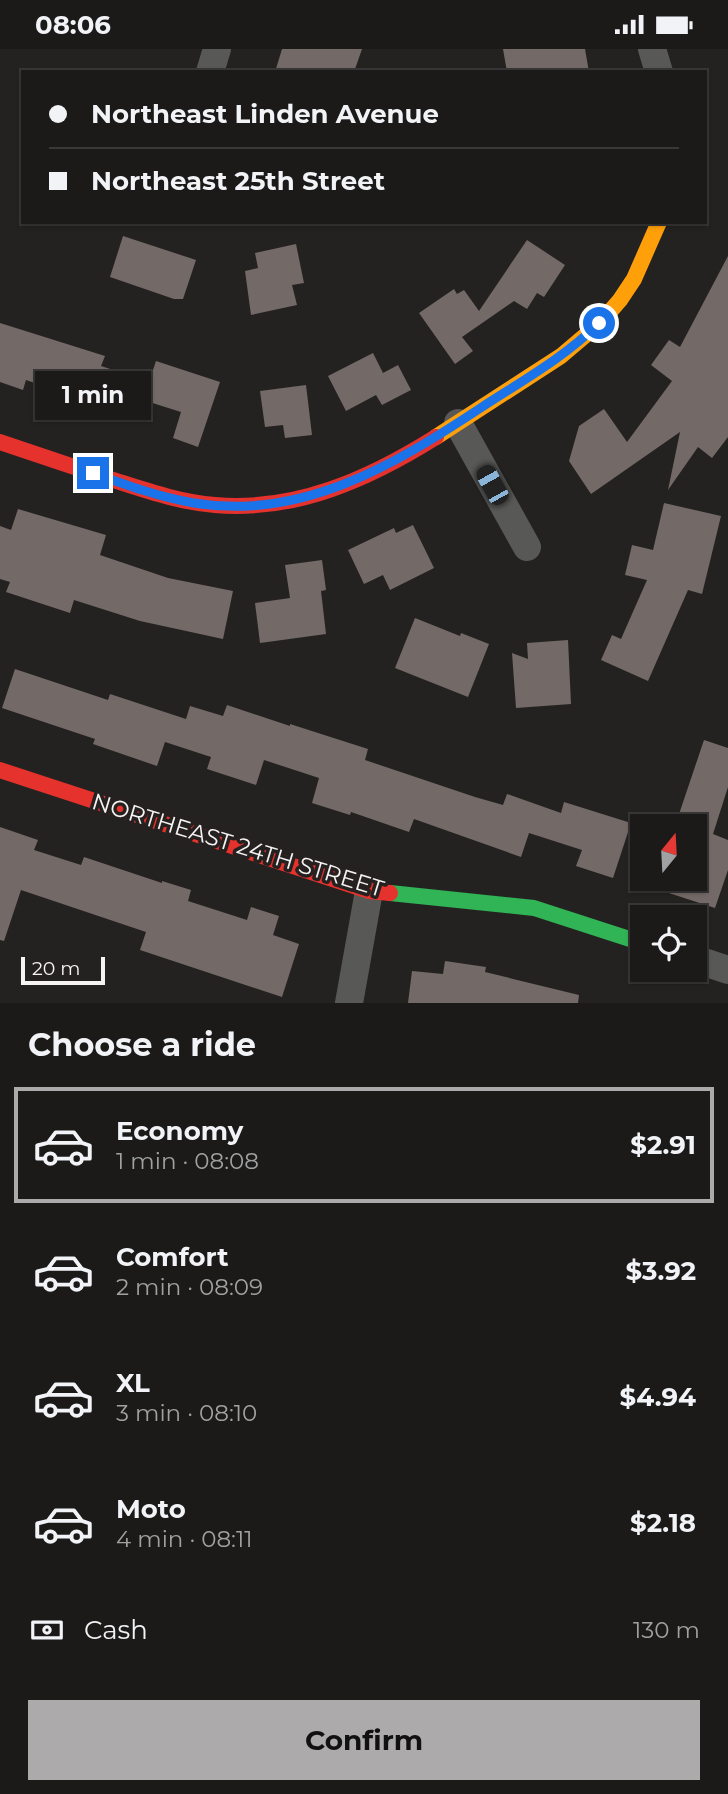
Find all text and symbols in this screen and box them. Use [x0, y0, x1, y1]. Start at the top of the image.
text: 08:06 [35, 9, 111, 41]
text: Northeast Linden Avenue [91, 98, 439, 130]
text: Northeast 25th Street [91, 165, 385, 197]
route start [583, 307, 615, 339]
callout: 1 min [35, 371, 151, 421]
text: 1 min [62, 381, 124, 409]
route end [77, 457, 109, 489]
car [473, 462, 512, 508]
street label: NORTHEAST 24TH STREET [89, 787, 388, 903]
north arrow [630, 814, 707, 891]
map controls [630, 814, 707, 982]
button: locate [630, 905, 707, 982]
scale bar [21, 954, 105, 986]
text: 20 m [32, 957, 80, 980]
text: Choose a ride [28, 1025, 256, 1064]
icon: car [32, 1114, 95, 1177]
text: Economy [116, 1115, 243, 1147]
text: $2.91 [630, 1129, 696, 1161]
text: 1 min · 08:08 [116, 1147, 259, 1175]
icon: car [32, 1240, 95, 1303]
text: Comfort [116, 1241, 228, 1273]
text: $3.92 [626, 1255, 696, 1287]
text: 2 min · 08:09 [116, 1273, 263, 1301]
icon: car [32, 1366, 95, 1429]
text: XL [116, 1367, 150, 1399]
text: $4.94 [619, 1381, 696, 1413]
text: 3 min · 08:10 [116, 1399, 257, 1427]
icon: car [32, 1492, 95, 1555]
text: Moto [116, 1493, 186, 1525]
text: $2.18 [630, 1507, 696, 1539]
text: 4 min · 08:11 [116, 1525, 253, 1553]
icon: cash [28, 1611, 66, 1649]
text: Cash [84, 1614, 148, 1646]
text: 130 m [633, 1616, 700, 1644]
button: Confirm [28, 1700, 700, 1780]

